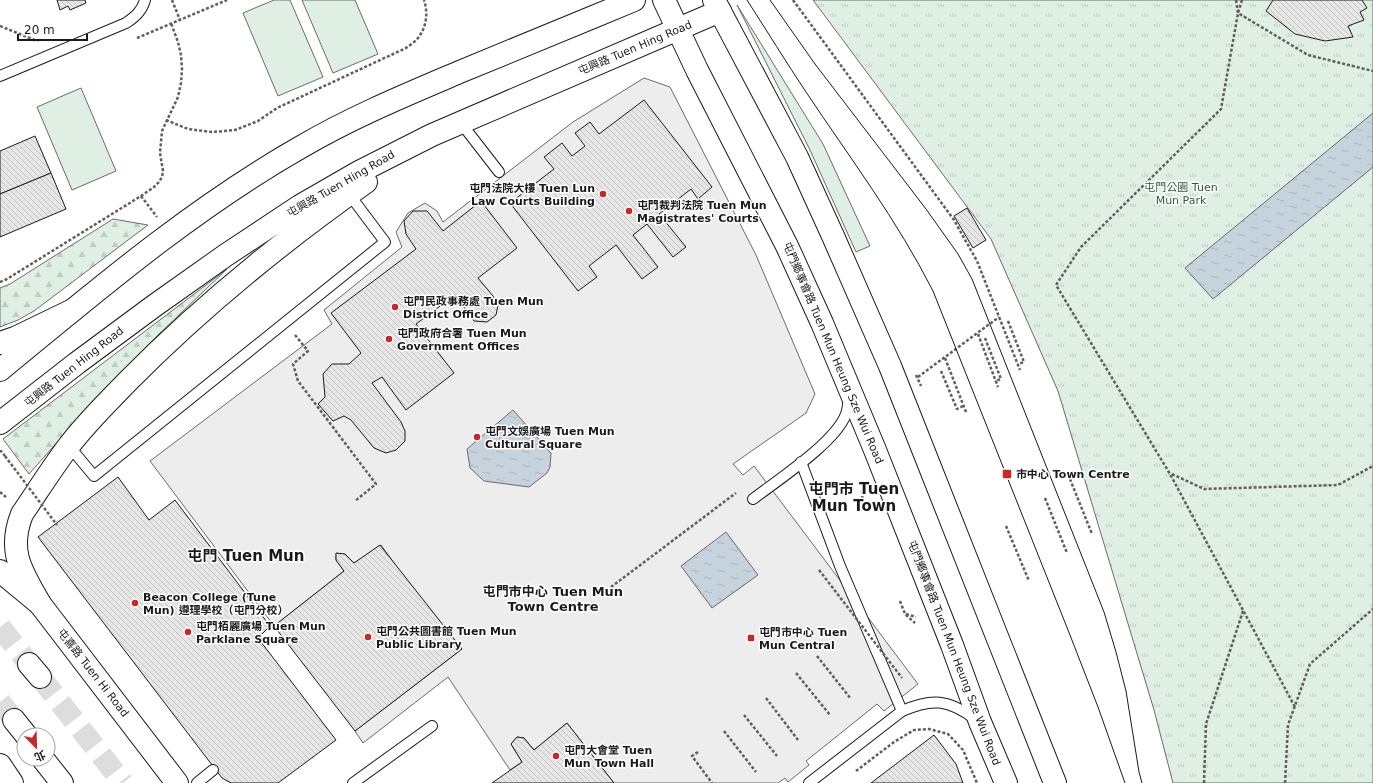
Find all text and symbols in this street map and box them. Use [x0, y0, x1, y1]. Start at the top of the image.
scale bar [18, 16, 87, 42]
street label: 屯興路 Tuen Hing Road [576, 18, 694, 78]
text: 20 m [24, 23, 55, 37]
street label: 屯興路 Tuen Hing Road [285, 148, 397, 220]
park label: 屯門公園 Tuen Mun Park [1144, 181, 1218, 207]
place label: 屯門法院大樓 Tuen Lun Law Courts Building [469, 182, 595, 208]
marker: 屯門法院大樓 Tuen Lun Law Courts Building [598, 189, 608, 199]
place label: 屯門裁判法院 Tuen Mun Magistrates' Courts [637, 199, 767, 225]
marker: 屯門裁判法院 Tuen Mun Magistrates' Courts [624, 206, 634, 216]
street label: 屯門鄉事會路 Tuen Mun Heung Sze Wui Road [780, 240, 886, 466]
place label: 屯門民政事務處 Tuen Mun District Office [403, 295, 544, 321]
marker: 屯門民政事務處 Tuen Mun District Office [390, 302, 400, 312]
street label: 屯興路 Tuen Hing Road [22, 324, 126, 410]
place label: 屯門政府合署 Tuen Mun Government Offices [397, 327, 527, 353]
marker: 屯門政府合署 Tuen Mun Government Offices [384, 334, 394, 344]
place label: 屯門文娛廣場 Tuen Mun Cultural Square [485, 425, 615, 451]
marker: 屯門文娛廣場 Tuen Mun Cultural Square [472, 432, 482, 442]
marker: 市中心 Town Centre [1001, 468, 1013, 480]
place label: 市中心 Town Centre [1016, 468, 1130, 481]
district label: 屯門市 Tuen Mun Town [809, 480, 899, 515]
street label: 屯門鄉事會路 Tuen Mun Heung Sze Wui Road [905, 539, 1003, 767]
district label: 屯門 Tuen Mun [188, 547, 304, 565]
district label: 屯門市中心 Tuen Mun Town Centre [483, 584, 623, 614]
place label: Beacon College (Tune Mun) 遵理學校（屯門分校） [143, 591, 288, 617]
marker: Beacon College (Tune Mun) 遵理學校（屯門分校） [130, 598, 140, 608]
place label: 屯門栢麗廣場 Tuen Mun Parklane Square [196, 620, 326, 646]
place label: 屯門公共圖書館 Tuen Mun Public Library [376, 625, 517, 651]
street label: 屯喜路 Tuen Hi Road [55, 626, 131, 720]
place label: 屯門市中心 Tuen Mun Central [759, 626, 847, 652]
marker: 屯門栢麗廣場 Tuen Mun Parklane Square [183, 627, 193, 637]
marker: 屯門公共圖書館 Tuen Mun Public Library [363, 632, 373, 642]
marker: 屯門市中心 Tuen Mun Central [746, 633, 756, 643]
north arrow [16, 727, 56, 767]
place label: 屯門大會堂 Tuen Mun Town Hall [564, 744, 654, 770]
text: 北 [32, 748, 47, 764]
marker: 屯門大會堂 Tuen Mun Town Hall [551, 751, 561, 761]

